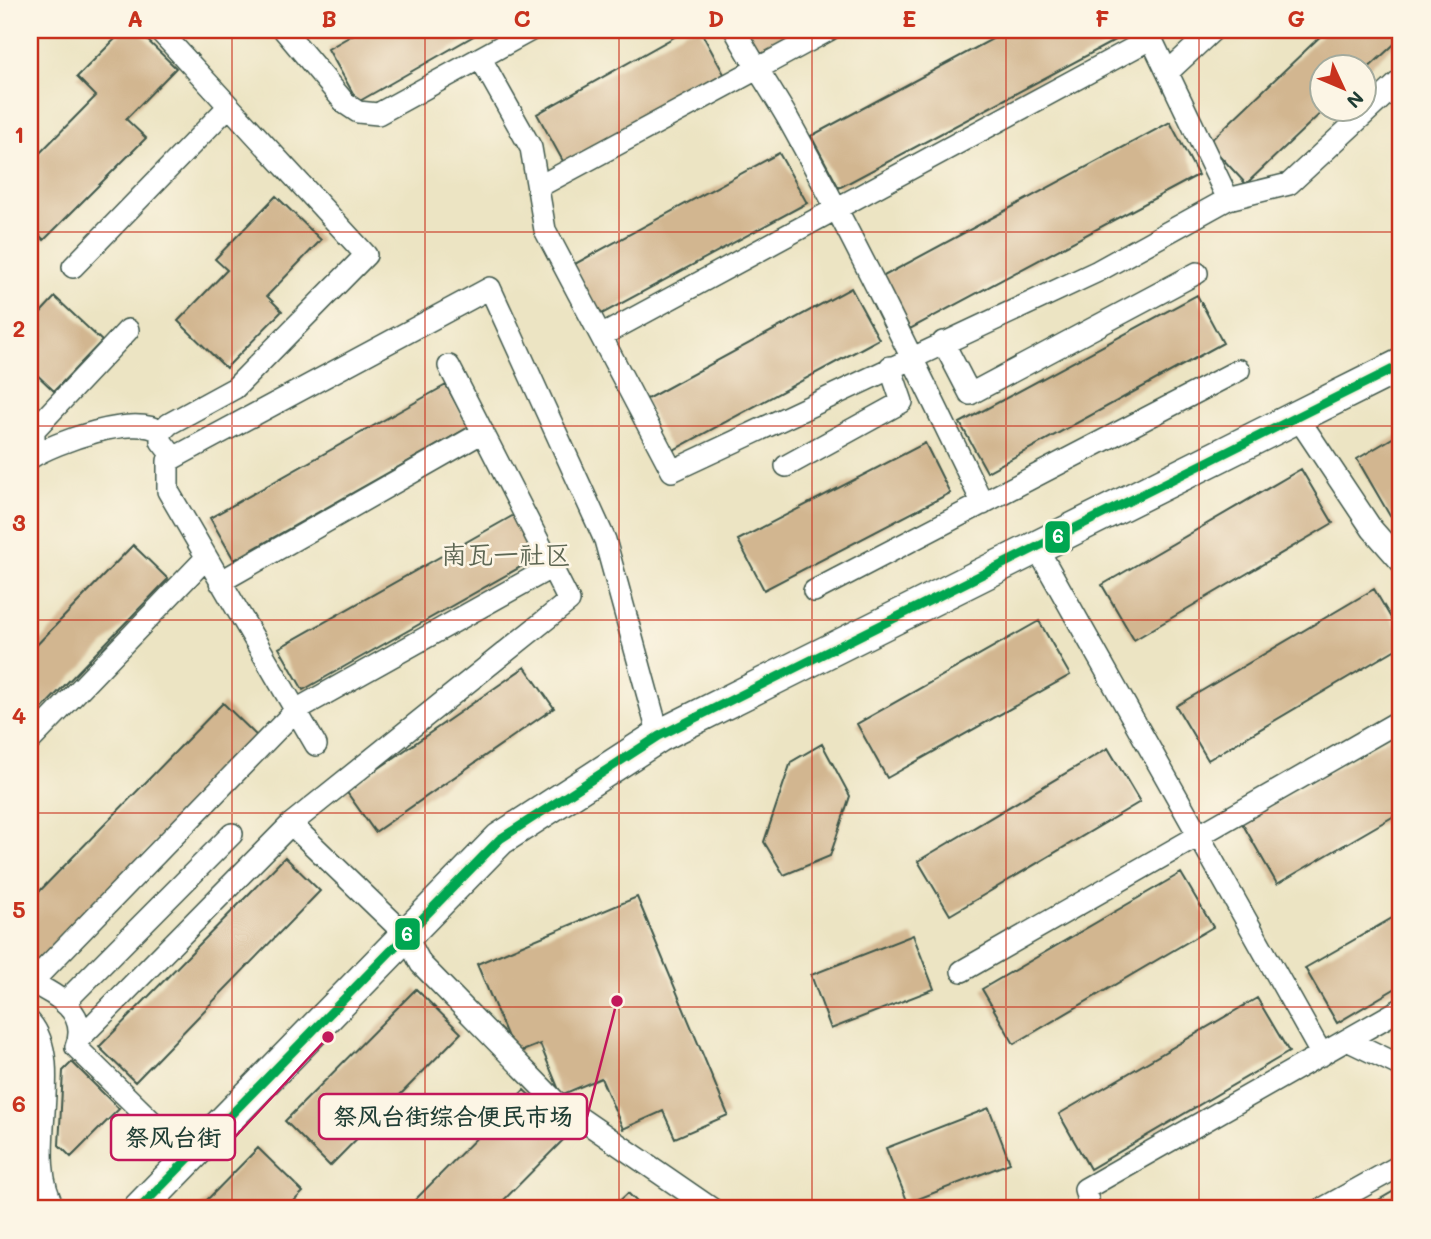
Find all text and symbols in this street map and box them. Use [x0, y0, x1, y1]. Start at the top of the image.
text: A [127, 3, 143, 33]
text: B [321, 3, 337, 33]
text: C [513, 3, 531, 33]
text: D [708, 3, 724, 33]
text: E [902, 3, 916, 33]
text: F [1095, 3, 1109, 33]
text: G [1287, 3, 1305, 33]
north arrow [1308, 52, 1378, 122]
text: N [1342, 86, 1370, 114]
text: 1 [14, 119, 24, 149]
text: 2 [13, 313, 25, 343]
text: 3 [12, 507, 26, 537]
line badge: 6 [1044, 520, 1071, 554]
text: 6 [1052, 523, 1064, 548]
district label: 南瓦一社区 [441, 537, 571, 571]
text: 4 [12, 700, 26, 730]
text: 5 [12, 894, 26, 924]
line badge: 6 [394, 917, 421, 951]
text: 6 [401, 921, 413, 946]
text: 6 [12, 1088, 26, 1118]
callout: 祭风台街综合便民市场 [319, 1094, 587, 1139]
text: 祭风台街综合便民市场 [333, 1100, 573, 1131]
callout: 祭风台街 [111, 1115, 235, 1160]
text: 祭风台街 [125, 1121, 221, 1152]

